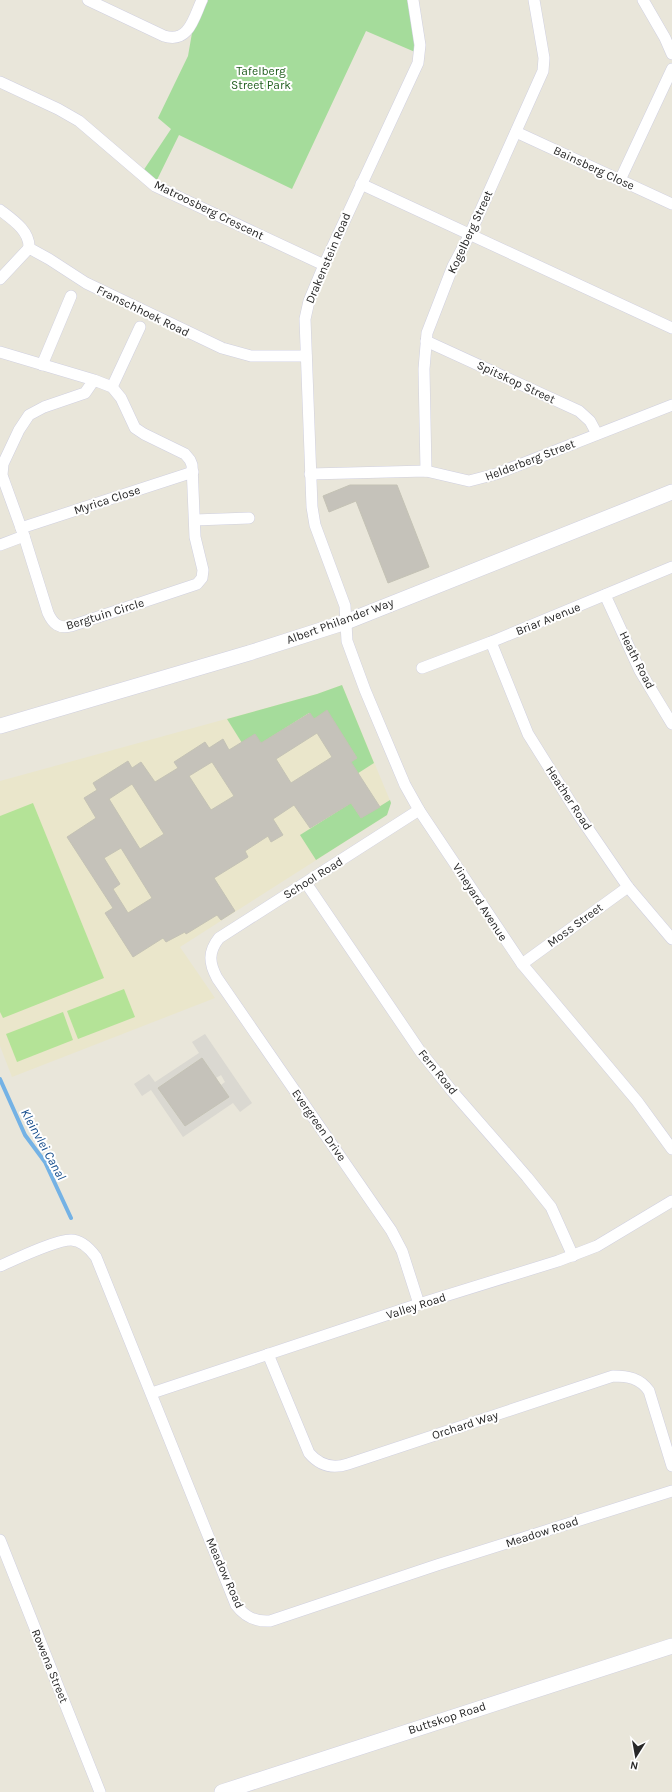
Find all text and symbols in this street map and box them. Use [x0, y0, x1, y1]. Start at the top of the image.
park label: Tafelberg Street Park [231, 64, 291, 92]
street label: Bainsberg Close [551, 143, 637, 193]
street label: Matroosberg Crescent [152, 177, 267, 243]
street label: Kogelberg Street [445, 188, 496, 276]
street label: Drakenstein Road [303, 210, 353, 306]
street label: Franschhoek Road [94, 282, 192, 340]
street label: Spitskop Street [475, 358, 558, 406]
street label: Helderberg Street [483, 436, 577, 484]
street label: Myrica Close [72, 483, 142, 517]
street label: Bergtuin Circle [64, 595, 146, 633]
street label: Albert Philander Way [285, 595, 396, 647]
street label: Briar Avenue [514, 600, 582, 638]
street label: Heath Road [616, 629, 658, 691]
street label: Heather Road [543, 763, 595, 833]
street label: School Road [281, 854, 345, 902]
street label: Vineyard Avenue [450, 861, 510, 943]
street label: Moss Street [545, 900, 606, 950]
street label: Fern Road [416, 1047, 460, 1097]
street label: Evergreen Drive [289, 1086, 349, 1164]
water label: Kleinvlei Canal [18, 1106, 69, 1182]
street label: Valley Road [384, 1290, 448, 1322]
street label: Orchard Way [430, 1408, 500, 1442]
street label: Meadow Road [504, 1514, 580, 1550]
street label: Meadow Road [203, 1536, 247, 1610]
street label: Rowena Street [29, 1627, 71, 1705]
street label: Buttskop Road [406, 1699, 488, 1737]
north arrow [616, 1736, 656, 1776]
text: N [629, 1758, 639, 1772]

